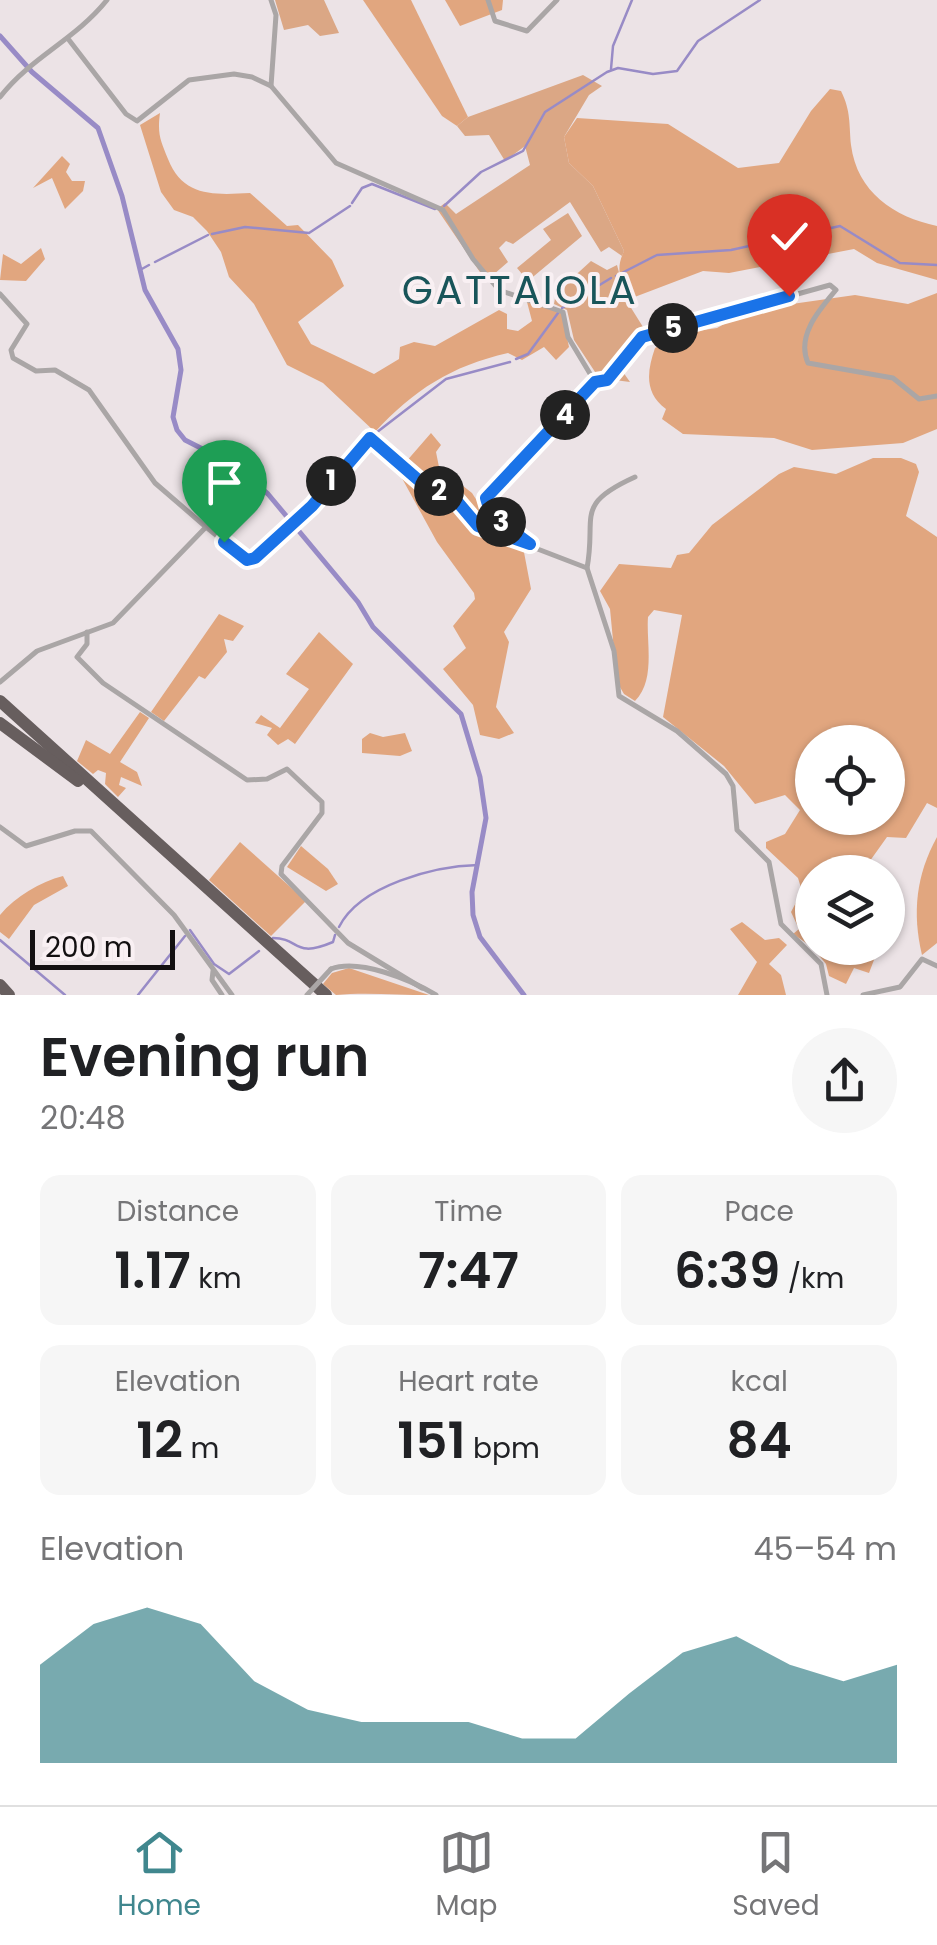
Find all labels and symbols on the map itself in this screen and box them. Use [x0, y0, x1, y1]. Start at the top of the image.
pin [747, 194, 832, 297]
district label: GATTAIOLA [402, 262, 638, 318]
pin: 5 [648, 303, 698, 353]
pin: 4 [540, 390, 590, 440]
pin [182, 440, 267, 543]
pin: 1 [306, 456, 356, 506]
pin: 2 [414, 466, 464, 516]
pin: 3 [476, 497, 526, 547]
scale bar [30, 925, 175, 970]

